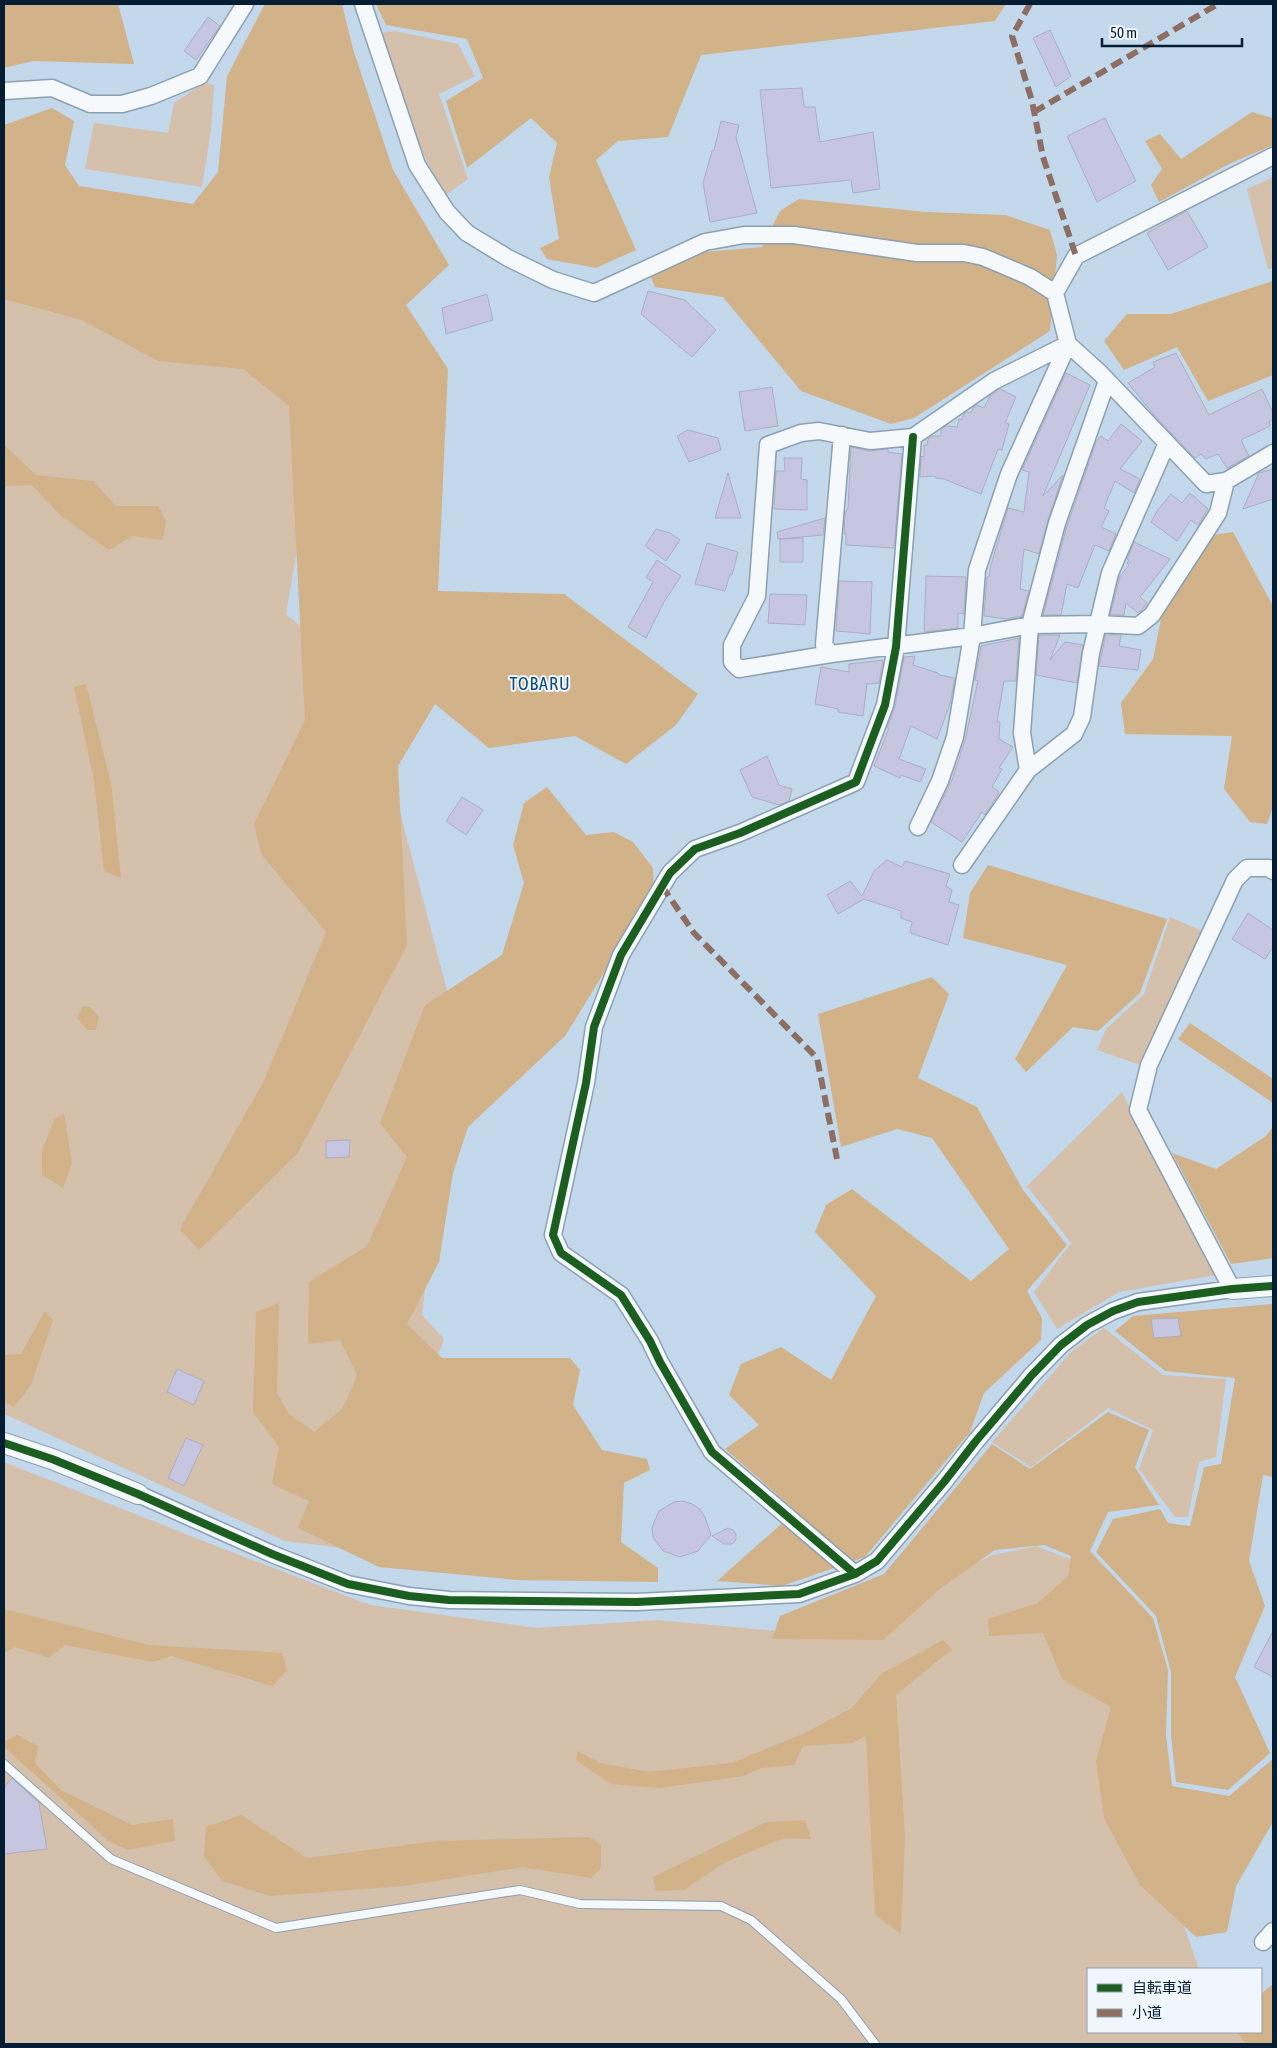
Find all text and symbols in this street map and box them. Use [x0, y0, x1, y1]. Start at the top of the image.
scale bar [1102, 15, 1242, 47]
text: 50 m [1110, 24, 1137, 41]
district label: TOBARU [509, 673, 571, 694]
legend [1087, 1968, 1262, 2033]
text: 自転車道 [1132, 1979, 1192, 1996]
text: 小道 [1132, 2004, 1162, 2021]

